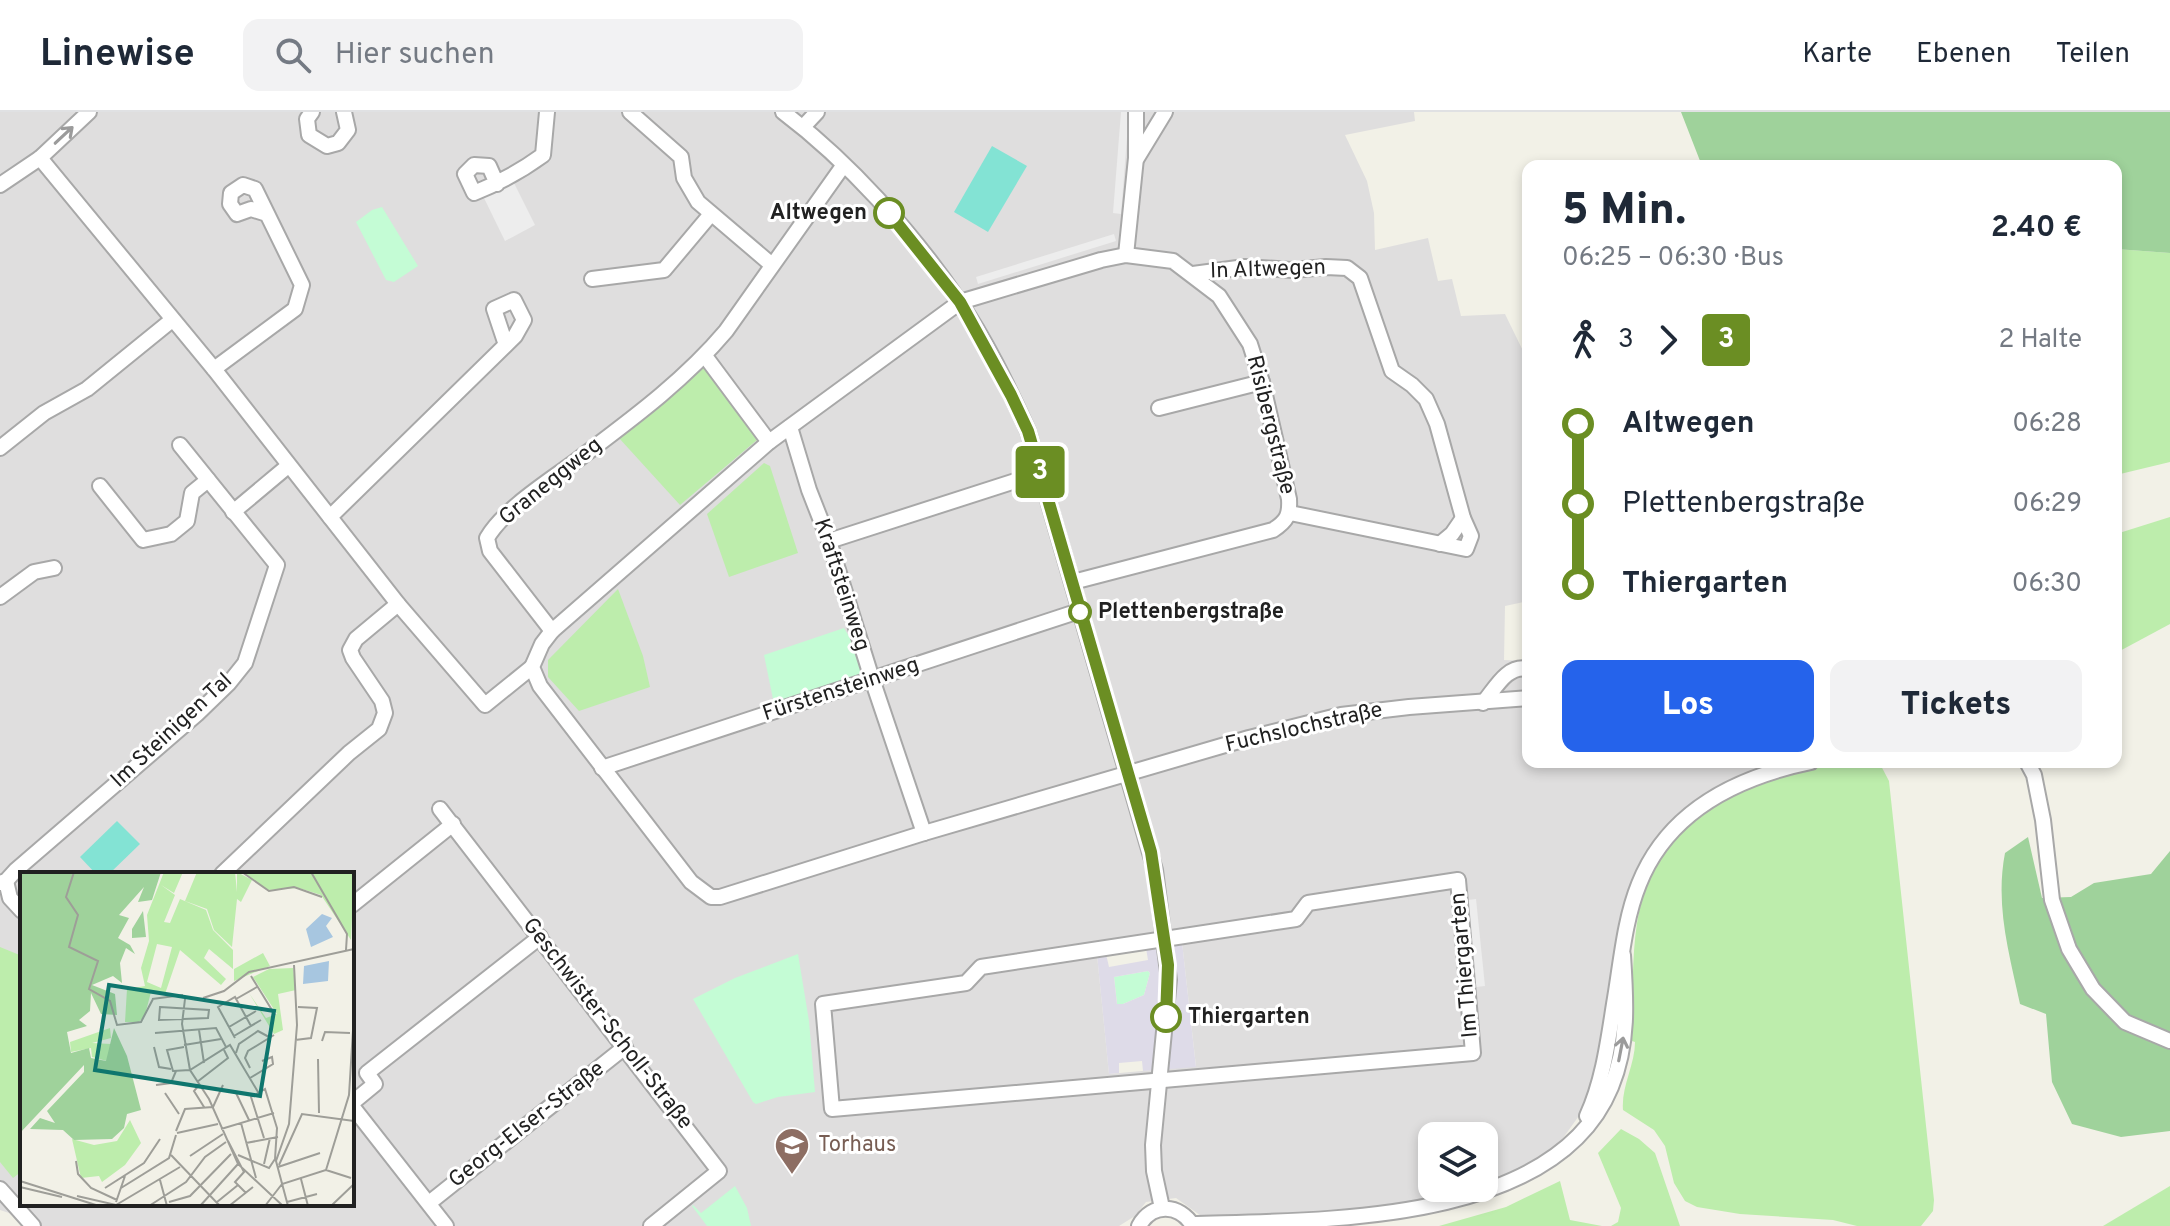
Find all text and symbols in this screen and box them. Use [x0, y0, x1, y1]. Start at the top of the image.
search box [243, 19, 803, 91]
text: Linewise [40, 31, 195, 80]
icon: search [271, 33, 315, 77]
text: Hier suchen [335, 37, 495, 74]
text: Karte [1802, 37, 1872, 73]
text: Ebenen [1916, 37, 2012, 73]
text: Teilen [2056, 37, 2130, 73]
one-way arrow [54, 126, 74, 145]
text: 5 Min. [1562, 184, 1686, 240]
marker: Altwegen [874, 198, 904, 228]
place label: Altwegen [770, 200, 867, 227]
text: 2.40 € [1991, 210, 2082, 247]
text: 06:25 – 06:30 · Bus [1562, 242, 1784, 275]
street label: In Altwegen [1210, 254, 1326, 286]
icon: walk [1562, 318, 1606, 362]
icon: forward [1646, 318, 1690, 362]
text: 3 [1718, 322, 1734, 358]
text: 3 [1618, 324, 1634, 357]
text: 2 Halte [1999, 324, 2082, 357]
street label: Risibergstraße [1240, 353, 1300, 497]
text: Altwegen [1622, 406, 1755, 443]
text: 06:28 [2012, 408, 2082, 441]
street label: Graneggweg [494, 432, 608, 532]
line badge: 3 [1014, 446, 1066, 498]
text: 3 [1032, 454, 1048, 490]
text: Plettenbergstraße [1622, 486, 1865, 523]
text: 06:29 [2013, 488, 2082, 521]
street label: Kraftsteinweg [807, 515, 875, 655]
text: Thiergarten [1622, 566, 1788, 603]
text: 06:30 [2012, 568, 2082, 601]
place label: Plettenbergstraße [1098, 599, 1284, 626]
marker: Plettenbergstraße [1069, 601, 1091, 623]
street label: Fürstensteinweg [759, 652, 923, 728]
button: Los [1562, 660, 1814, 752]
button: Tickets [1830, 660, 2082, 752]
street label: Im Steinigen Tal [106, 668, 238, 794]
street label: Fuchslochstraße [1223, 697, 1385, 759]
inset map [20, 872, 354, 1206]
street label: Im Thiergarten [1445, 891, 1485, 1039]
street label: Geschwister-Scholl-Straße [516, 913, 698, 1135]
marker: Thiergarten [1151, 1002, 1181, 1032]
place label: Thiergarten [1188, 1004, 1310, 1031]
one-way arrow [1615, 1037, 1630, 1063]
street label: Georg-Elser-Straße [444, 1056, 610, 1194]
map controls [1418, 1122, 1498, 1202]
button: layers [1418, 1122, 1498, 1202]
school or university icon: Torhaus [773, 1126, 811, 1176]
place label: Torhaus [818, 1132, 896, 1159]

